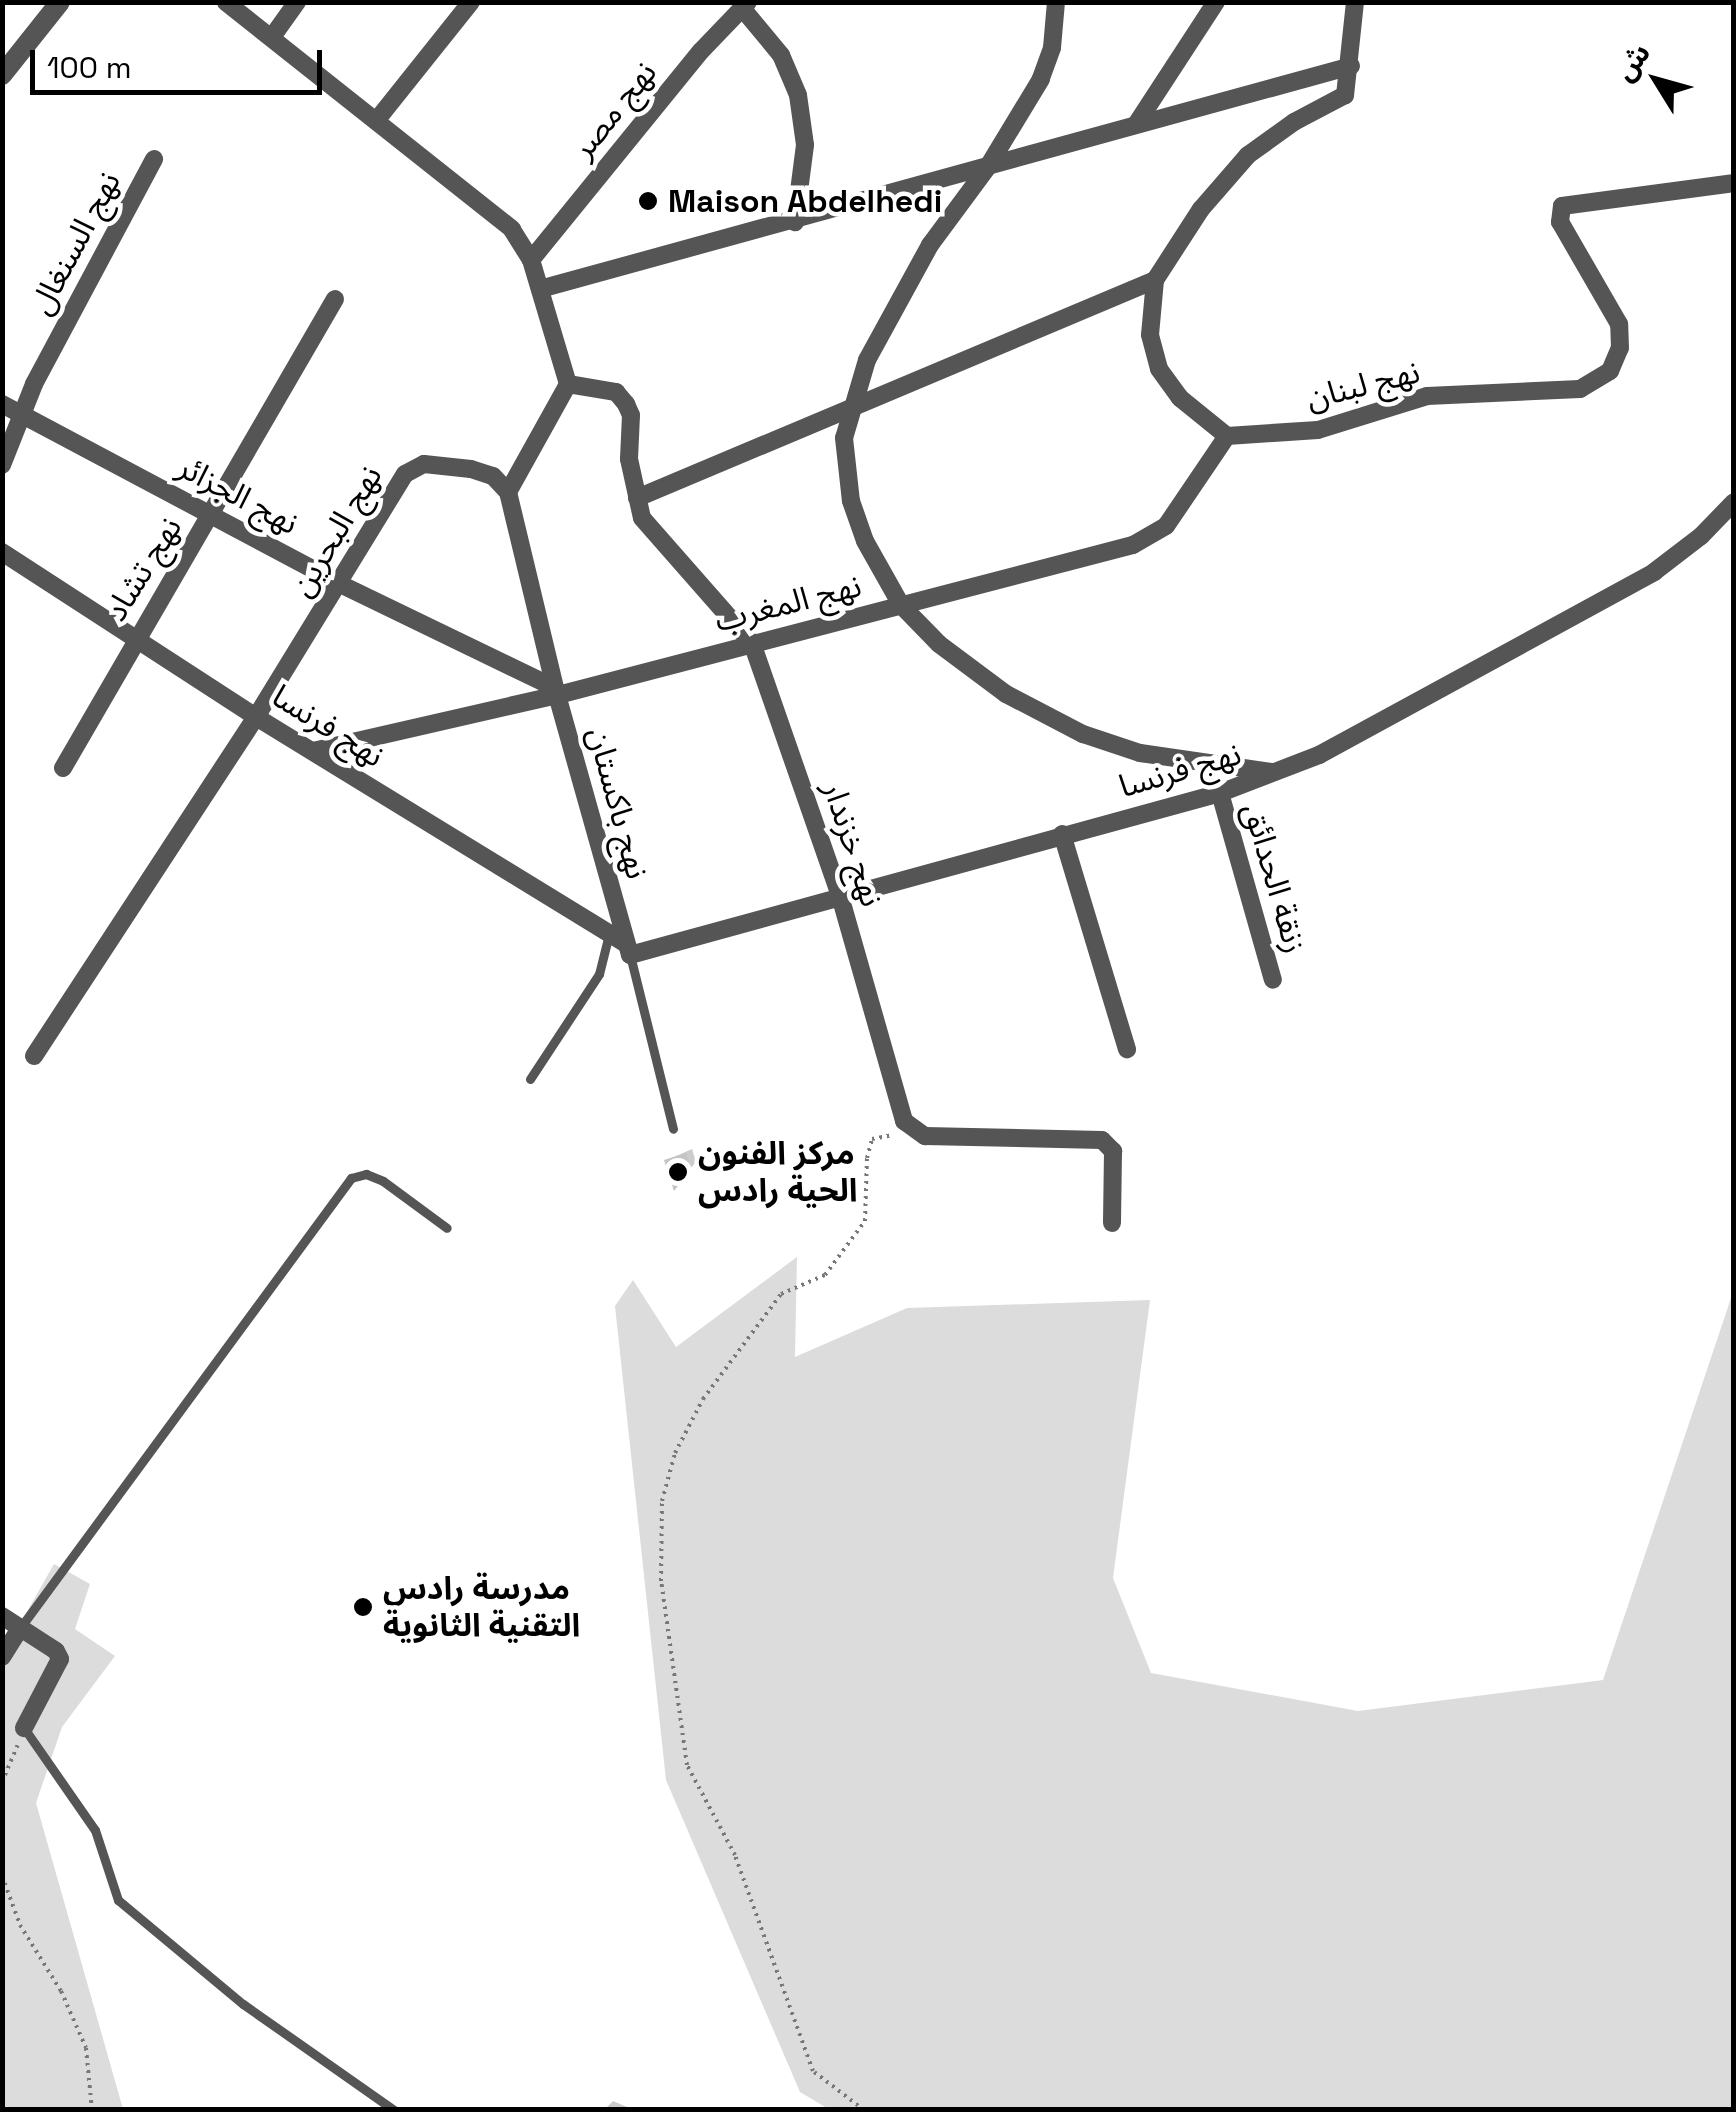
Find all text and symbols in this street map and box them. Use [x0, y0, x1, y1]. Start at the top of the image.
scale bar [35, 30, 328, 92]
north arrow [1606, 30, 1706, 130]
text: ش [1606, 36, 1658, 88]
text: 100 m [47, 48, 132, 87]
street label: نهج مصر [563, 54, 665, 166]
street label: نهج السنغال [21, 165, 129, 321]
place label: Maison Abdelhedi [668, 182, 943, 220]
marker: Maison Abdelhedi [637, 190, 659, 212]
street label: نهج لبنان [1302, 352, 1424, 418]
street label: نهج الجزائر [171, 447, 305, 543]
street label: نهج البحرين [282, 459, 390, 603]
street label: نهج تشاد [96, 510, 190, 628]
street label: نهج المغرب [711, 566, 865, 640]
street label: نهج فرنسا [265, 677, 391, 775]
street label: نهج باكستان [579, 723, 657, 883]
street label: نهج فرنسا [1115, 734, 1245, 806]
street label: نهج خزندار [815, 777, 891, 911]
street label: زنقة الحدائق [1235, 798, 1315, 958]
place label: مركز الفنون الحية رادس [698, 1135, 858, 1210]
marker: مركز الفنون الحية رادس [667, 1161, 689, 1183]
place label: مدرسة رادس التقنية الثانوية [383, 1570, 580, 1645]
marker: مدرسة رادس التقنية الثانوية [352, 1596, 374, 1618]

